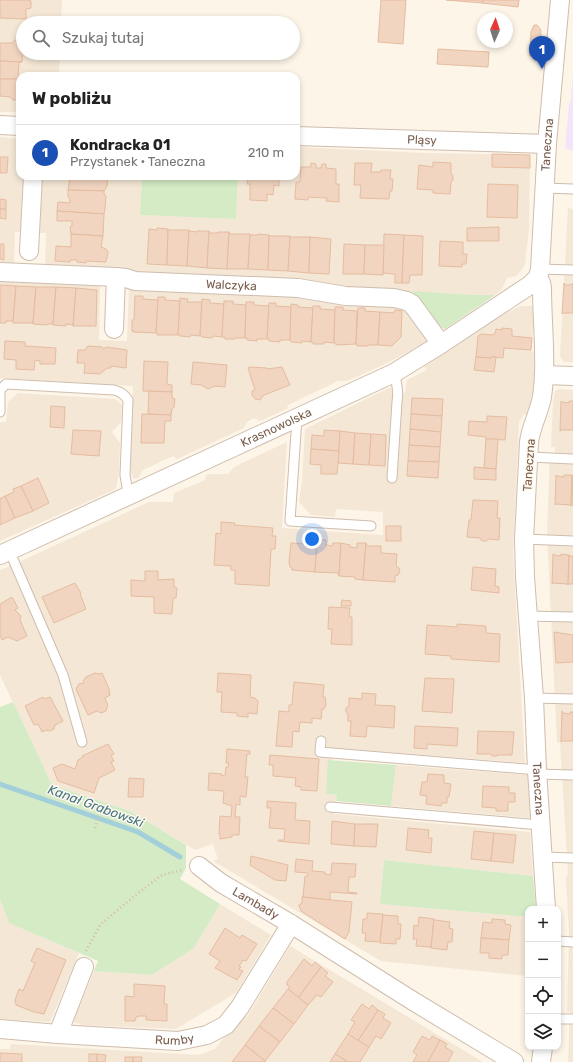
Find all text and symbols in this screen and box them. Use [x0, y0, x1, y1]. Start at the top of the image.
north arrow [477, 12, 513, 48]
search box [16, 16, 300, 60]
icon: search [30, 27, 52, 49]
text: Szukaj tutaj [62, 29, 144, 47]
pin: 1 [529, 36, 555, 69]
text: W pobliżu [32, 88, 111, 108]
street label: Taneczna [538, 118, 556, 172]
street label: Pląsy [407, 133, 437, 147]
text: Kondracka 01 [70, 136, 171, 154]
text: 1 [42, 145, 48, 160]
text: 210 m [248, 145, 284, 160]
text: Przystanek · Taneczna [70, 154, 205, 169]
street label: Walczyka [206, 277, 257, 293]
street label: Krasnowolska [238, 405, 314, 450]
street label: Taneczna [520, 438, 538, 492]
your location [302, 529, 322, 549]
street label: Taneczna [530, 762, 547, 816]
water label: Kanał Grabowski [46, 782, 147, 831]
street label: Lambady [230, 884, 282, 923]
map controls [525, 906, 561, 1050]
button: + [525, 906, 561, 942]
button: − [525, 942, 561, 978]
button: locate [525, 978, 561, 1014]
button: layers [525, 1014, 561, 1050]
street label: Rumby [155, 1031, 196, 1048]

